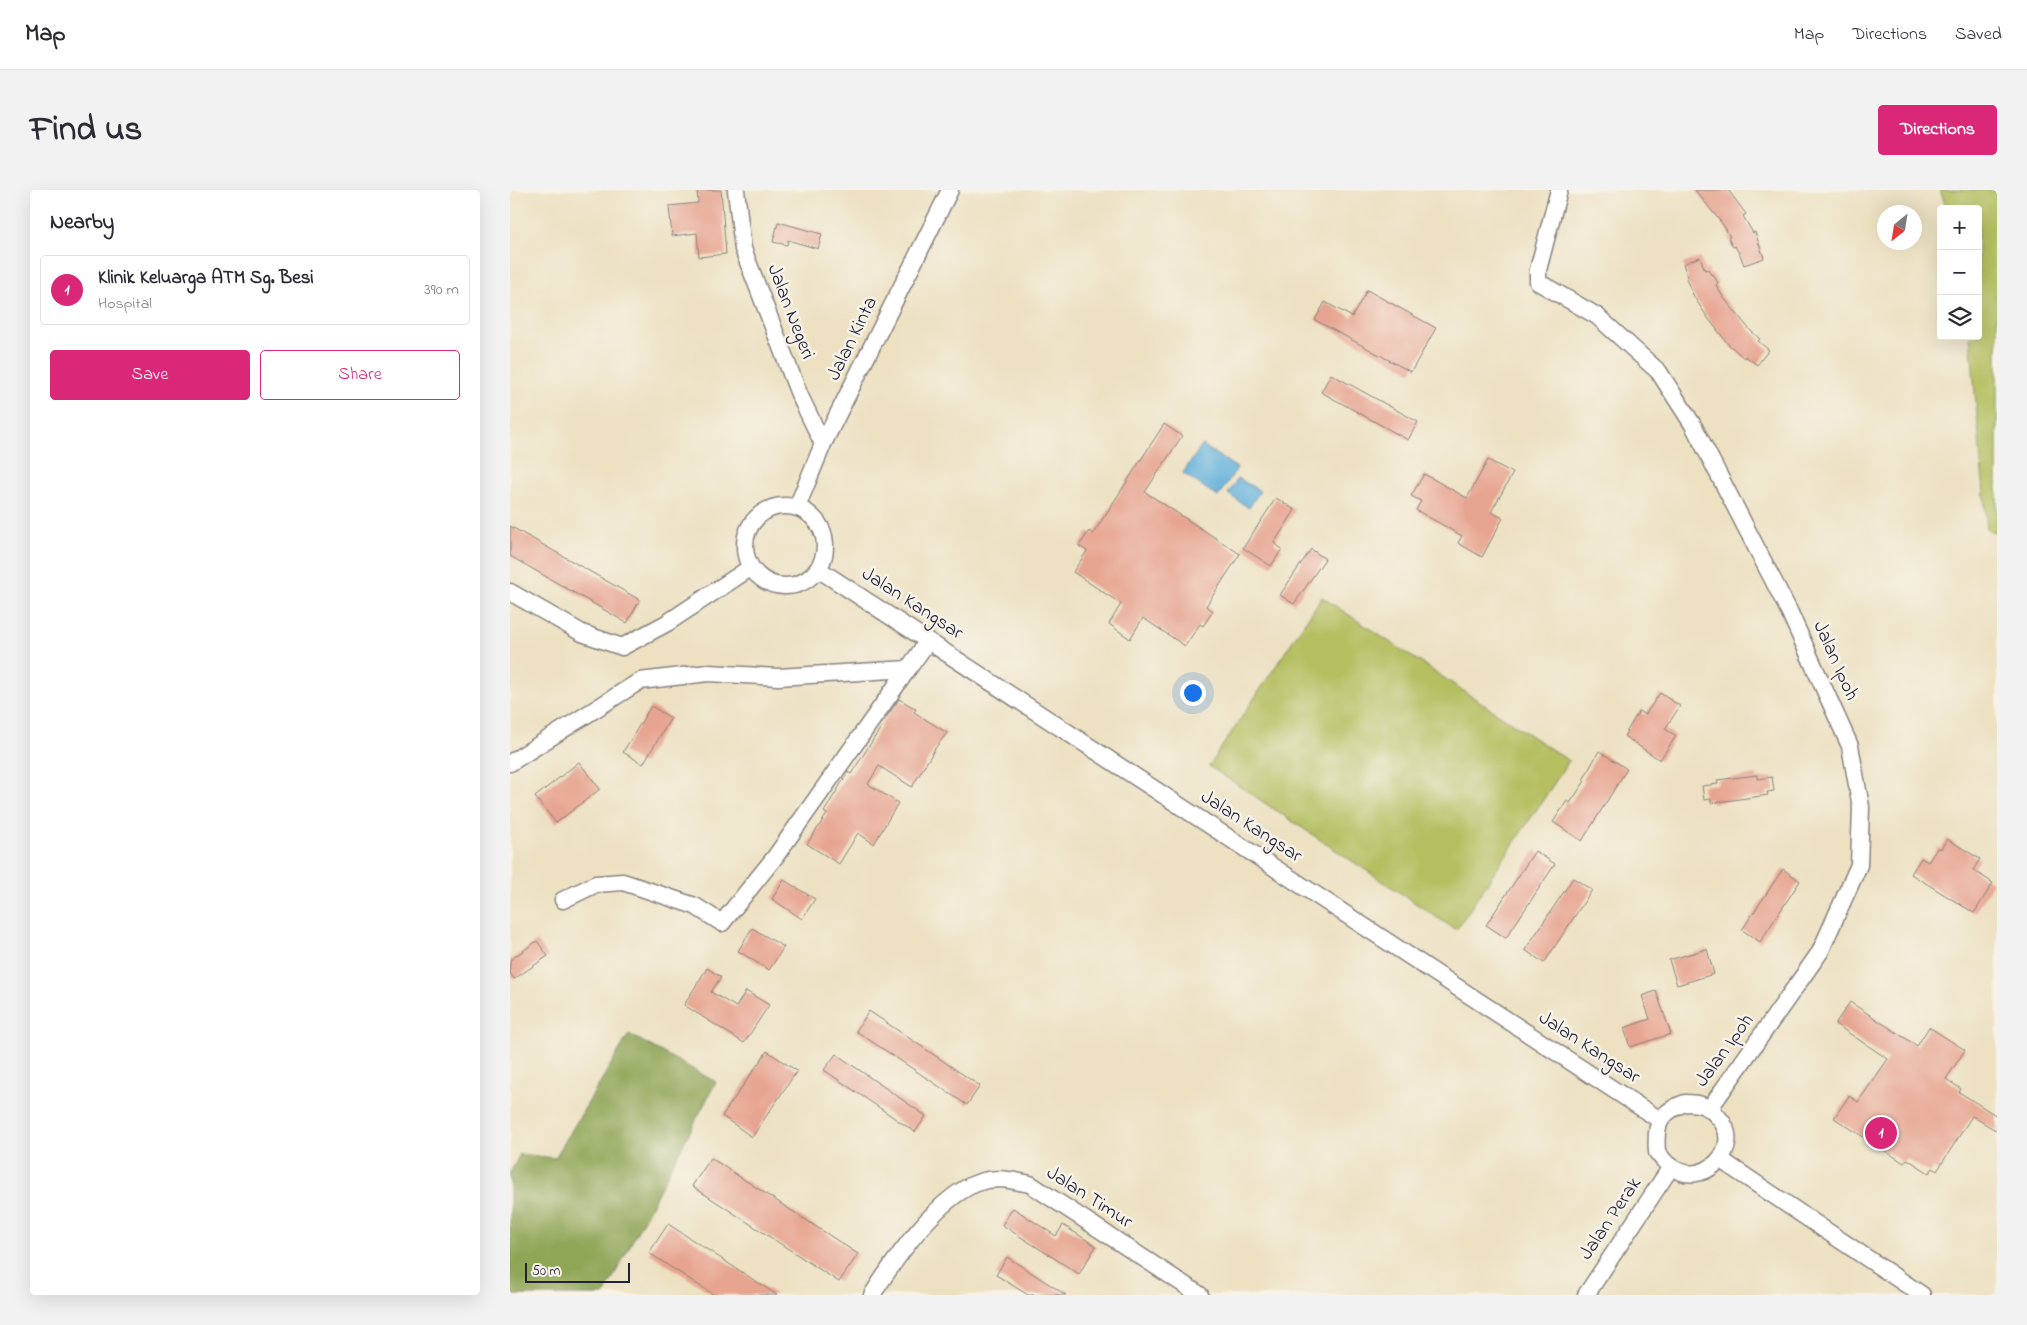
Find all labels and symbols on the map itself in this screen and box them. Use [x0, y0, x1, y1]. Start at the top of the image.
north arrow [1877, 205, 1922, 250]
street label: Jalan Negeri [758, 260, 821, 364]
street label: Jalan Kinta [820, 292, 886, 386]
street label: Jalan Kangsar [855, 560, 969, 649]
street label: Jalan Ipoh [1805, 617, 1865, 705]
your location [1180, 680, 1206, 706]
street label: Jalan Kangsar [1194, 783, 1308, 872]
street label: Jalan Kangsar [1532, 1004, 1646, 1093]
street label: Jalan Ipoh [1688, 1008, 1762, 1094]
pin: 1 [1865, 1114, 1897, 1152]
street label: Jalan Timur [1040, 1159, 1139, 1237]
street label: Jalan Perak [1573, 1171, 1650, 1266]
scale bar [525, 1260, 630, 1283]

